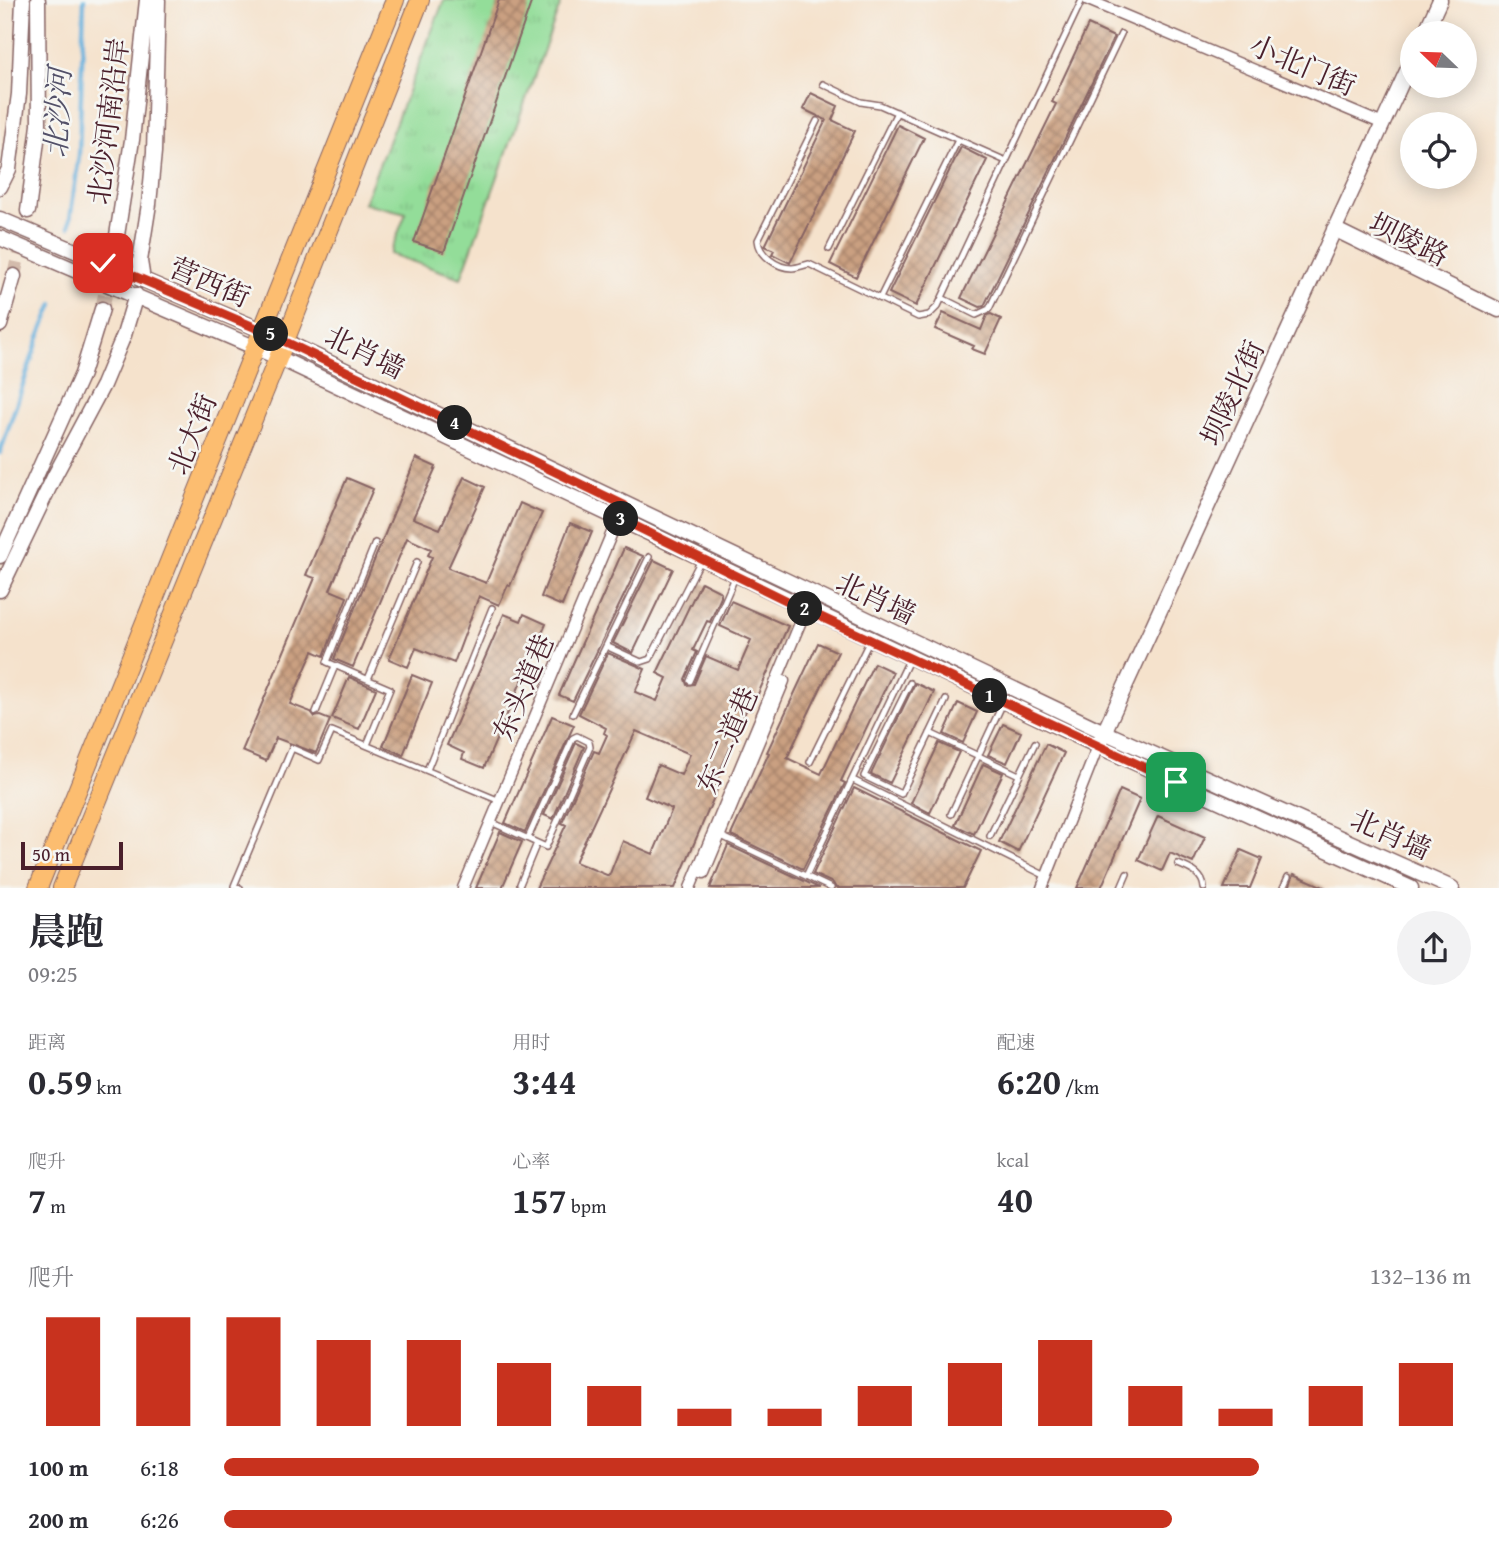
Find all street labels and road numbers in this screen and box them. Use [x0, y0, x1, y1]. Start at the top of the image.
street label: 小北门街 [1244, 24, 1363, 105]
street label: 北沙河南沿岸 [77, 35, 138, 207]
street label: 坝陵路 [1362, 202, 1456, 275]
street label: 营西街 [164, 246, 257, 317]
street label: 北肖墙 [318, 315, 412, 388]
street label: 坝陵北街 [1189, 333, 1274, 452]
street label: 北大街 [157, 387, 226, 480]
street label: 北肖墙 [829, 561, 923, 634]
street label: 东头道巷 [482, 627, 563, 746]
street label: 东二道巷 [686, 680, 767, 799]
street label: 北肖墙 [1344, 798, 1438, 869]

